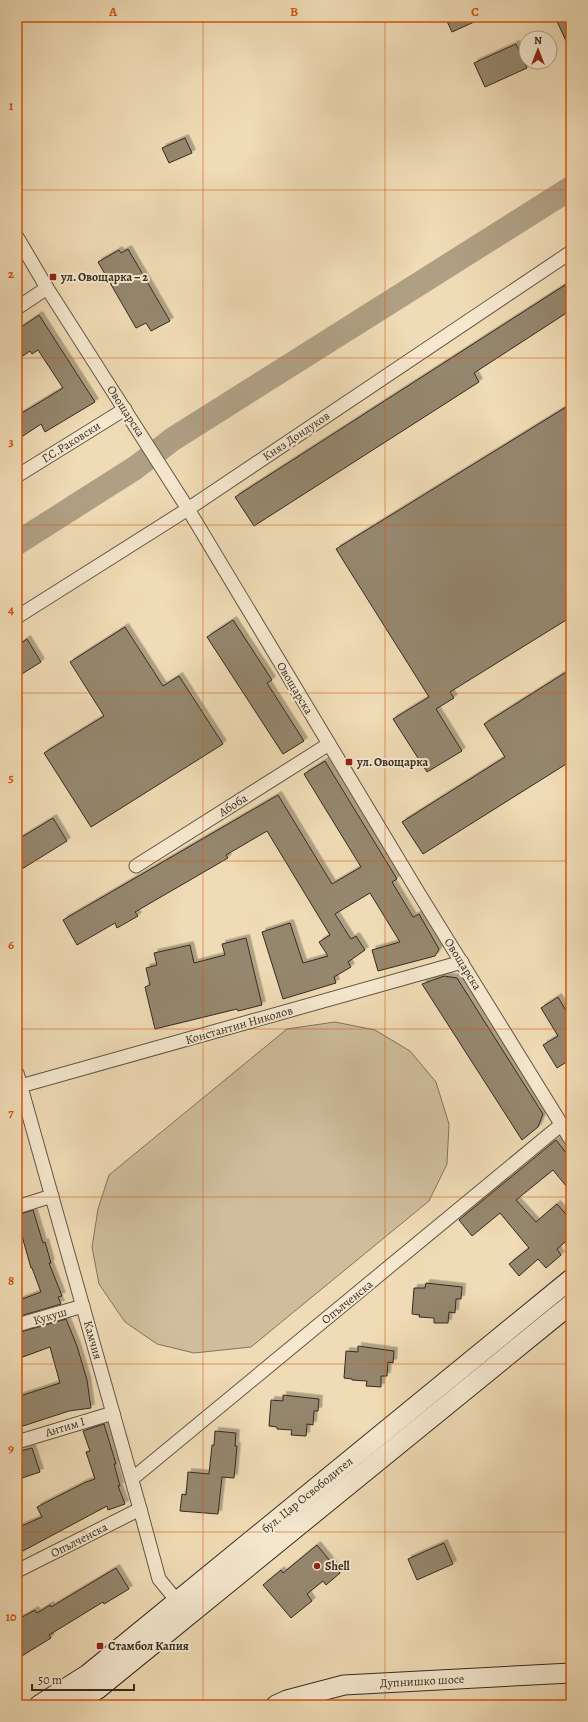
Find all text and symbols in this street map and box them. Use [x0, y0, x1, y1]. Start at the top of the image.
text: A [108, 3, 118, 20]
text: B [290, 3, 298, 20]
text: C [471, 3, 479, 20]
north arrow [518, 30, 558, 70]
text: N [534, 33, 542, 48]
text: 1 [9, 97, 14, 114]
text: 2 [8, 265, 15, 282]
place label: ул. Овощарка – 2 [60, 269, 148, 285]
marker: ул. Овощарка – 2 [48, 272, 58, 282]
street label: Овощарска [103, 382, 149, 440]
street label: Княз Дондуков [259, 407, 333, 464]
street label: Г.С.Раковски [39, 418, 103, 466]
text: 3 [8, 433, 14, 450]
text: 4 [8, 601, 14, 618]
street label: Овощарска [273, 659, 317, 718]
place label: ул. Овощарка [356, 754, 429, 770]
marker: ул. Овощарка [344, 757, 354, 767]
text: 5 [8, 769, 14, 786]
street label: Абоба [215, 790, 251, 821]
street label: Овощарска [441, 935, 486, 993]
text: 6 [8, 936, 14, 953]
street label: Константин Николов [184, 1002, 295, 1048]
text: 7 [8, 1104, 14, 1121]
text: 8 [8, 1272, 14, 1289]
street label: Опълченска [318, 1276, 376, 1328]
street label: Кукуш [31, 1303, 69, 1329]
street label: Камчия [80, 1319, 106, 1361]
street label: Антим I [42, 1413, 87, 1441]
text: 9 [8, 1440, 14, 1457]
street label: бул. Цар Освободител [258, 1453, 356, 1537]
street label: Опълченска [48, 1519, 111, 1561]
place label: Shell [325, 1558, 351, 1574]
marker: Shell [312, 1561, 322, 1571]
text: 10 [5, 1608, 17, 1625]
place label: Стамбол Капия [108, 1638, 189, 1654]
marker: Стамбол Капия [95, 1641, 105, 1651]
scale bar [32, 1666, 134, 1692]
street label: Дупнишко шосе [379, 1671, 465, 1691]
text: 50 m [38, 1672, 62, 1688]

